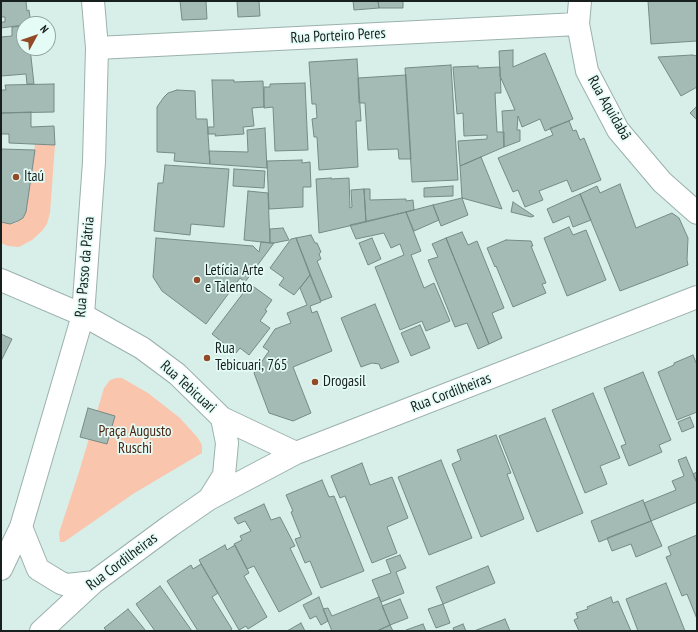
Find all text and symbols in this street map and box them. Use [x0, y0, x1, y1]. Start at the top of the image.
north arrow [16, 16, 56, 56]
text: N [37, 22, 52, 36]
street label: Rua Porteiro Peres [290, 25, 386, 47]
street label: Rua Aquidabã [583, 73, 635, 143]
place label: Itaú [24, 168, 44, 186]
marker: Itaú [11, 172, 21, 182]
street label: Rua Passo da Pátria [72, 216, 98, 318]
place label: Letícia Arte e Talento [205, 262, 264, 297]
marker: Letícia Arte e Talento [192, 275, 202, 285]
place label: Rua Tebicuari, 765 [215, 340, 288, 375]
marker: Rua Tebicuari, 765 [202, 353, 212, 363]
street label: Rua Tebicuari [156, 357, 220, 417]
street label: Rua Cordilheiras [408, 369, 494, 417]
place label: Drogasil [323, 373, 366, 391]
marker: Drogasil [310, 377, 320, 387]
park label: Praça Augusto Ruschi [98, 423, 172, 458]
street label: Rua Cordilheiras [83, 529, 161, 595]

